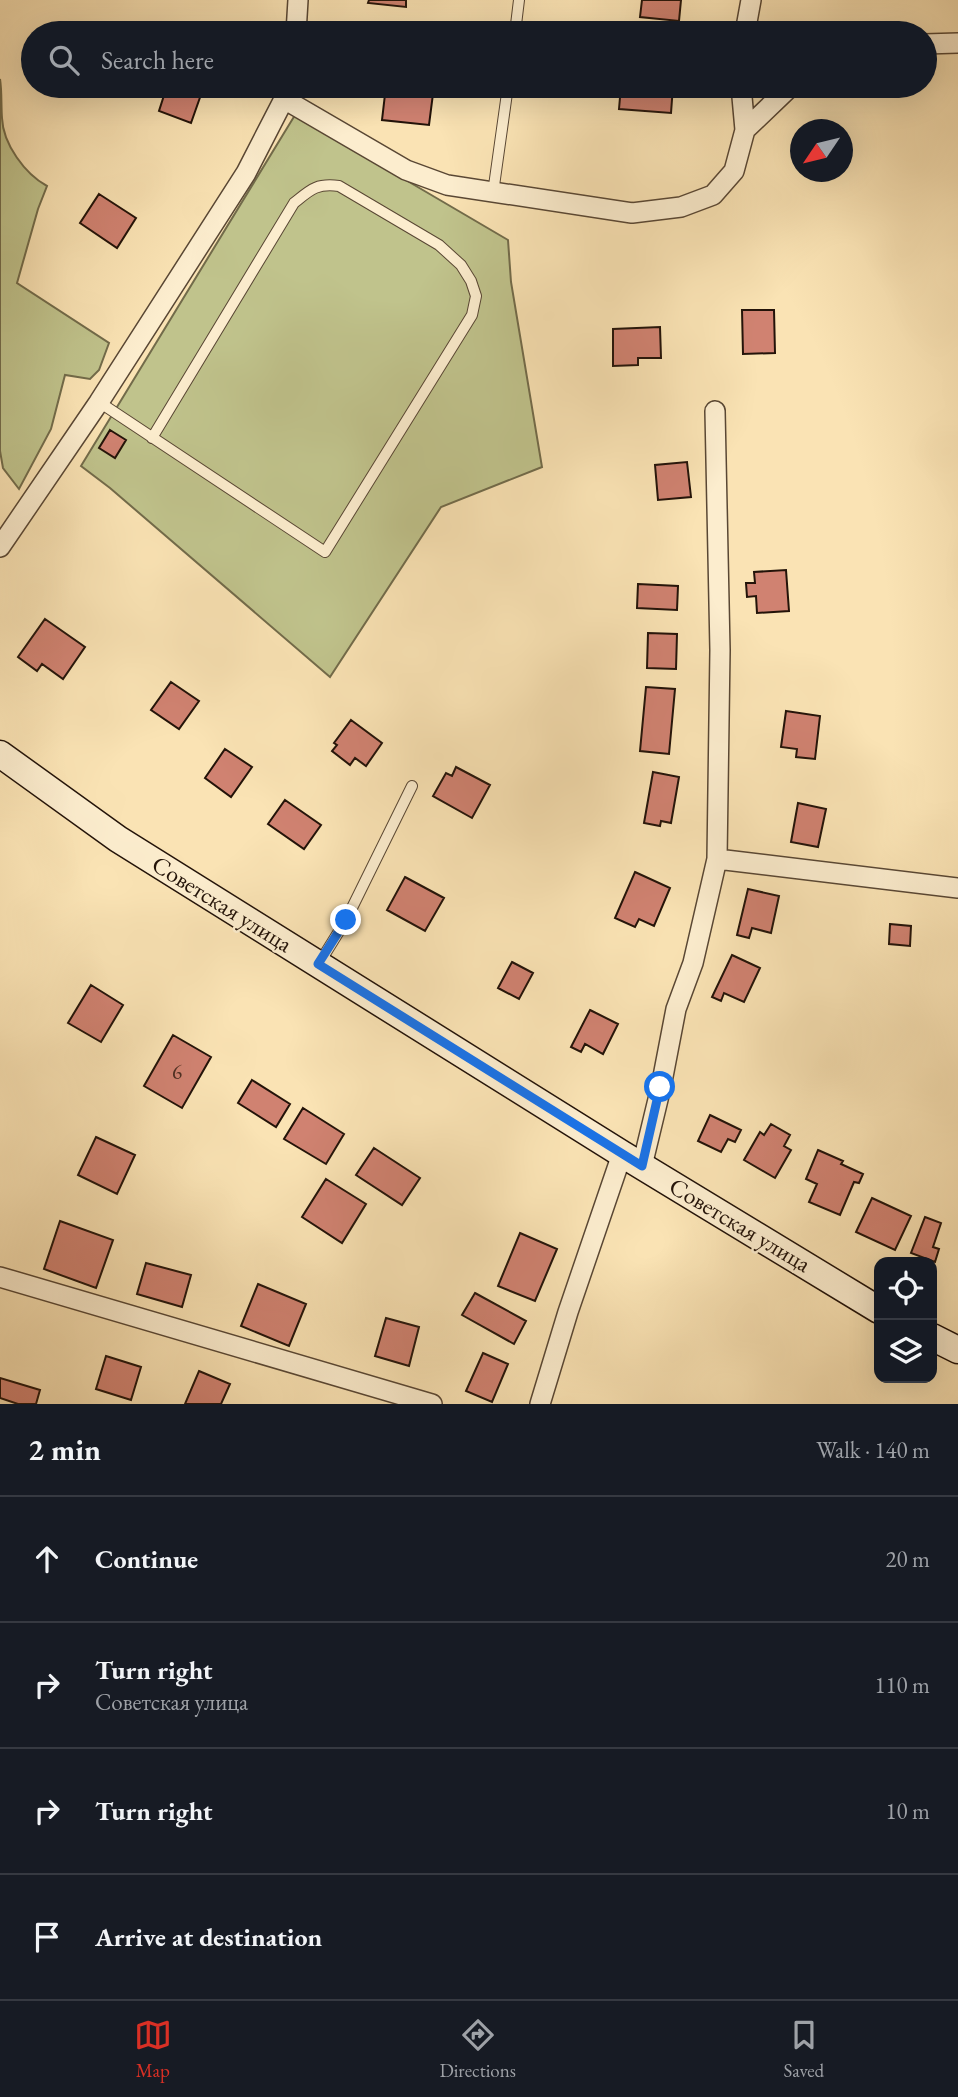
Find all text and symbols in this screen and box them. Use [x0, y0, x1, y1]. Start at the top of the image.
search box [21, 21, 937, 98]
icon: search [45, 41, 83, 79]
text: Search here [101, 43, 214, 77]
north arrow [790, 119, 853, 182]
street label: Советская улица [146, 848, 299, 959]
route end [330, 904, 361, 935]
house number: 6 [172, 1058, 182, 1085]
route start [644, 1071, 675, 1102]
street label: Советская улица [664, 1170, 817, 1279]
map controls [874, 1257, 937, 1383]
button: locate [874, 1257, 937, 1320]
button: layers [874, 1320, 937, 1383]
text: 2 min [28, 1430, 101, 1469]
text: Walk · 140 m [816, 1435, 930, 1465]
icon: ahead [28, 1540, 66, 1578]
text: Continue [95, 1542, 198, 1576]
text: 20 m [885, 1544, 930, 1574]
text: Turn right [95, 1653, 213, 1687]
icon: right [28, 1666, 66, 1704]
text: 110 m [874, 1670, 930, 1700]
text: Советская улица [95, 1687, 248, 1717]
icon: right [28, 1792, 66, 1830]
text: Turn right [95, 1794, 213, 1828]
text: 10 m [885, 1796, 930, 1826]
icon: arrive [28, 1918, 66, 1956]
text: Arrive at destination [95, 1920, 322, 1954]
tab: Map [134, 2016, 172, 2083]
tab: Directions [439, 2016, 516, 2083]
tab: Saved [783, 2016, 824, 2083]

